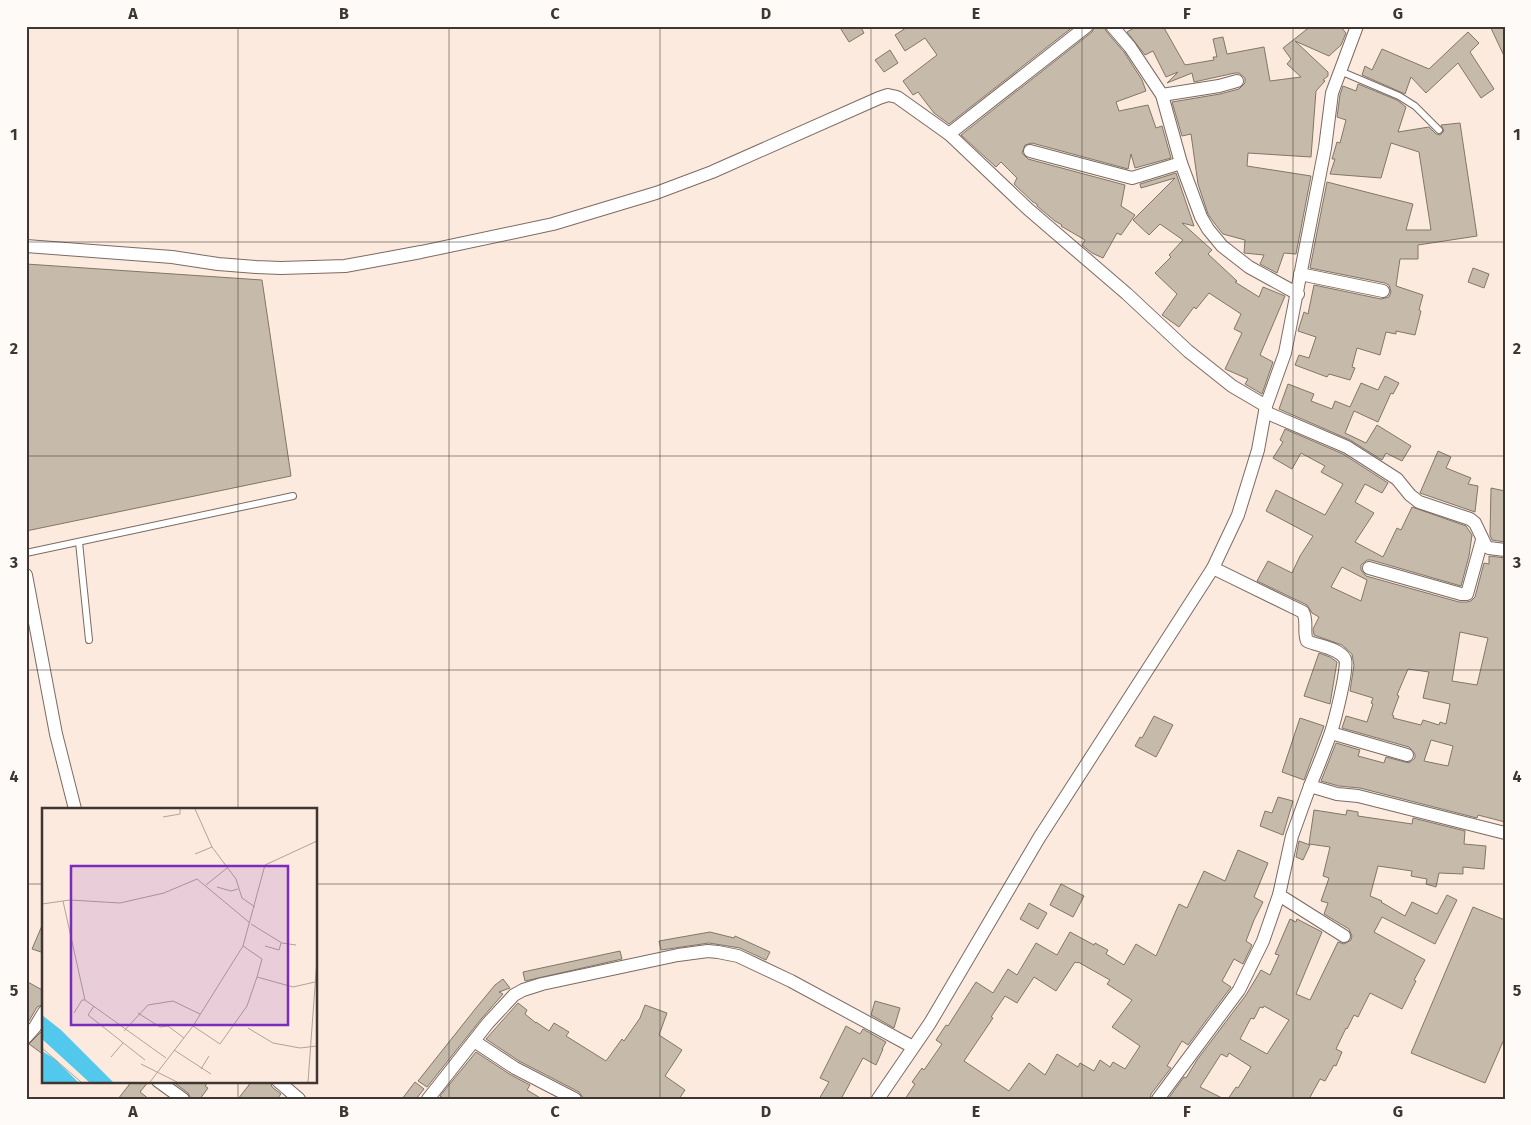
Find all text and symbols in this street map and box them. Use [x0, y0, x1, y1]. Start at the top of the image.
text: A [127, 4, 138, 23]
text: B [339, 4, 349, 23]
text: C [550, 4, 560, 23]
text: D [761, 4, 771, 23]
text: E [972, 4, 980, 23]
text: F [1183, 4, 1191, 23]
text: G [1393, 4, 1403, 23]
text: 1 [10, 125, 18, 144]
text: 1 [1513, 125, 1521, 144]
text: 2 [10, 339, 18, 358]
text: 2 [1513, 339, 1521, 358]
text: 3 [9, 553, 18, 572]
text: 3 [1512, 553, 1521, 572]
text: 4 [9, 767, 19, 786]
text: 4 [1512, 767, 1522, 786]
inset map [42, 808, 318, 1082]
text: 5 [10, 981, 19, 1000]
text: 5 [1513, 981, 1522, 1000]
text: A [127, 1102, 138, 1121]
text: B [339, 1102, 349, 1121]
text: C [550, 1102, 560, 1121]
text: D [761, 1102, 771, 1121]
text: E [972, 1102, 980, 1121]
text: F [1183, 1102, 1191, 1121]
text: G [1393, 1102, 1403, 1121]

